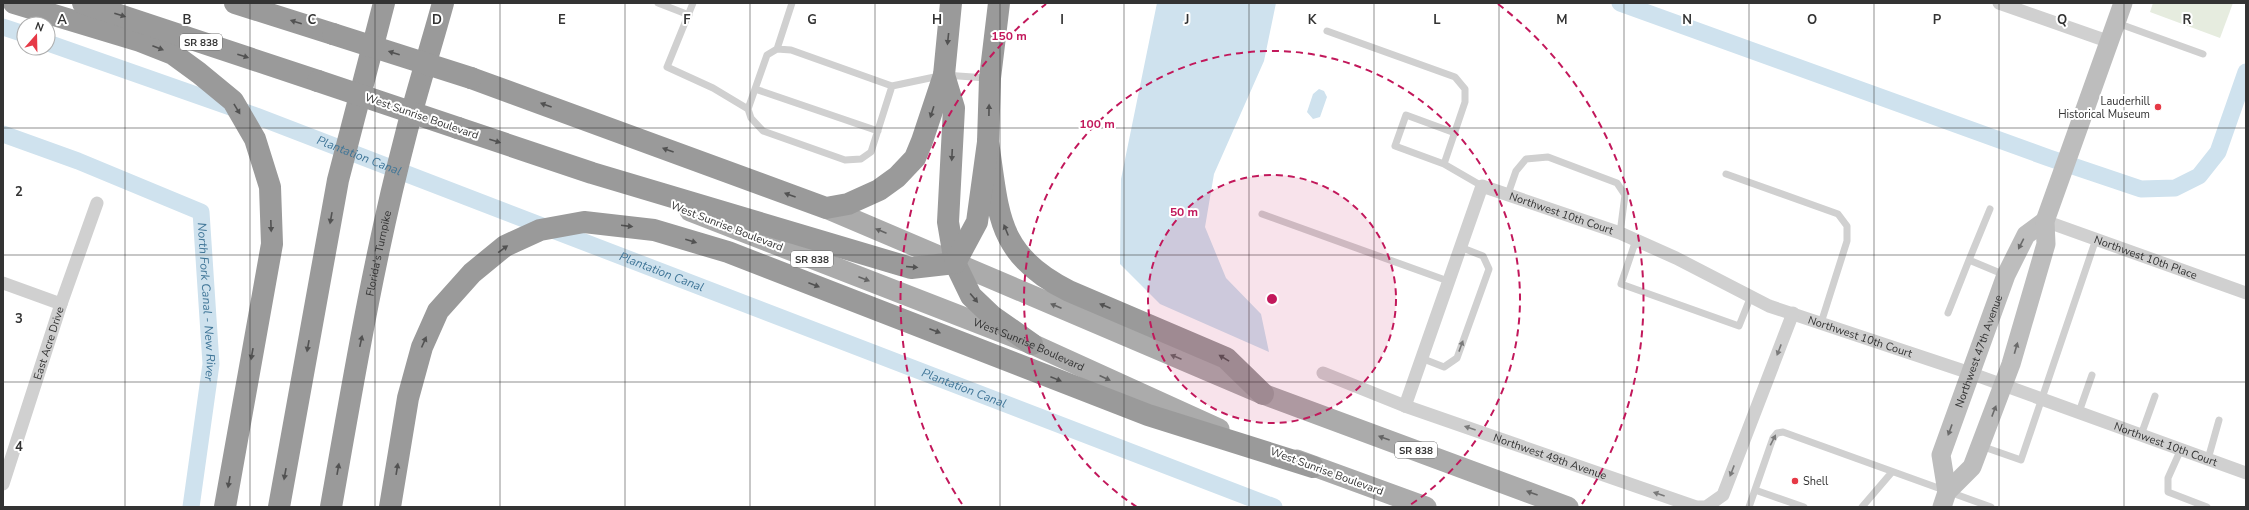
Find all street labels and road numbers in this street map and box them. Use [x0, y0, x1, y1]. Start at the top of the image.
road number: SR 838 [180, 34, 222, 50]
street label: West Sunrise Boulevard [363, 90, 481, 143]
street label: Northwest 10th Court [1507, 189, 1615, 238]
street label: West Sunrise Boulevard [668, 198, 785, 255]
street label: Florida's Turnpike [362, 209, 395, 298]
street label: Northwest 10th Place [2092, 232, 2199, 283]
road number: SR 838 [791, 251, 833, 267]
street label: Northwest 47th Avenue [1952, 293, 2006, 410]
street label: East Acre Drive [30, 305, 68, 382]
street label: Northwest 10th Court [1806, 313, 1914, 361]
street label: West Sunrise Boulevard [971, 315, 1087, 375]
street label: Northwest 10th Court [2112, 419, 2220, 470]
street label: Northwest 49th Avenue [1491, 430, 1609, 484]
road number: SR 838 [1395, 442, 1437, 458]
street label: West Sunrise Boulevard [1268, 444, 1385, 499]

